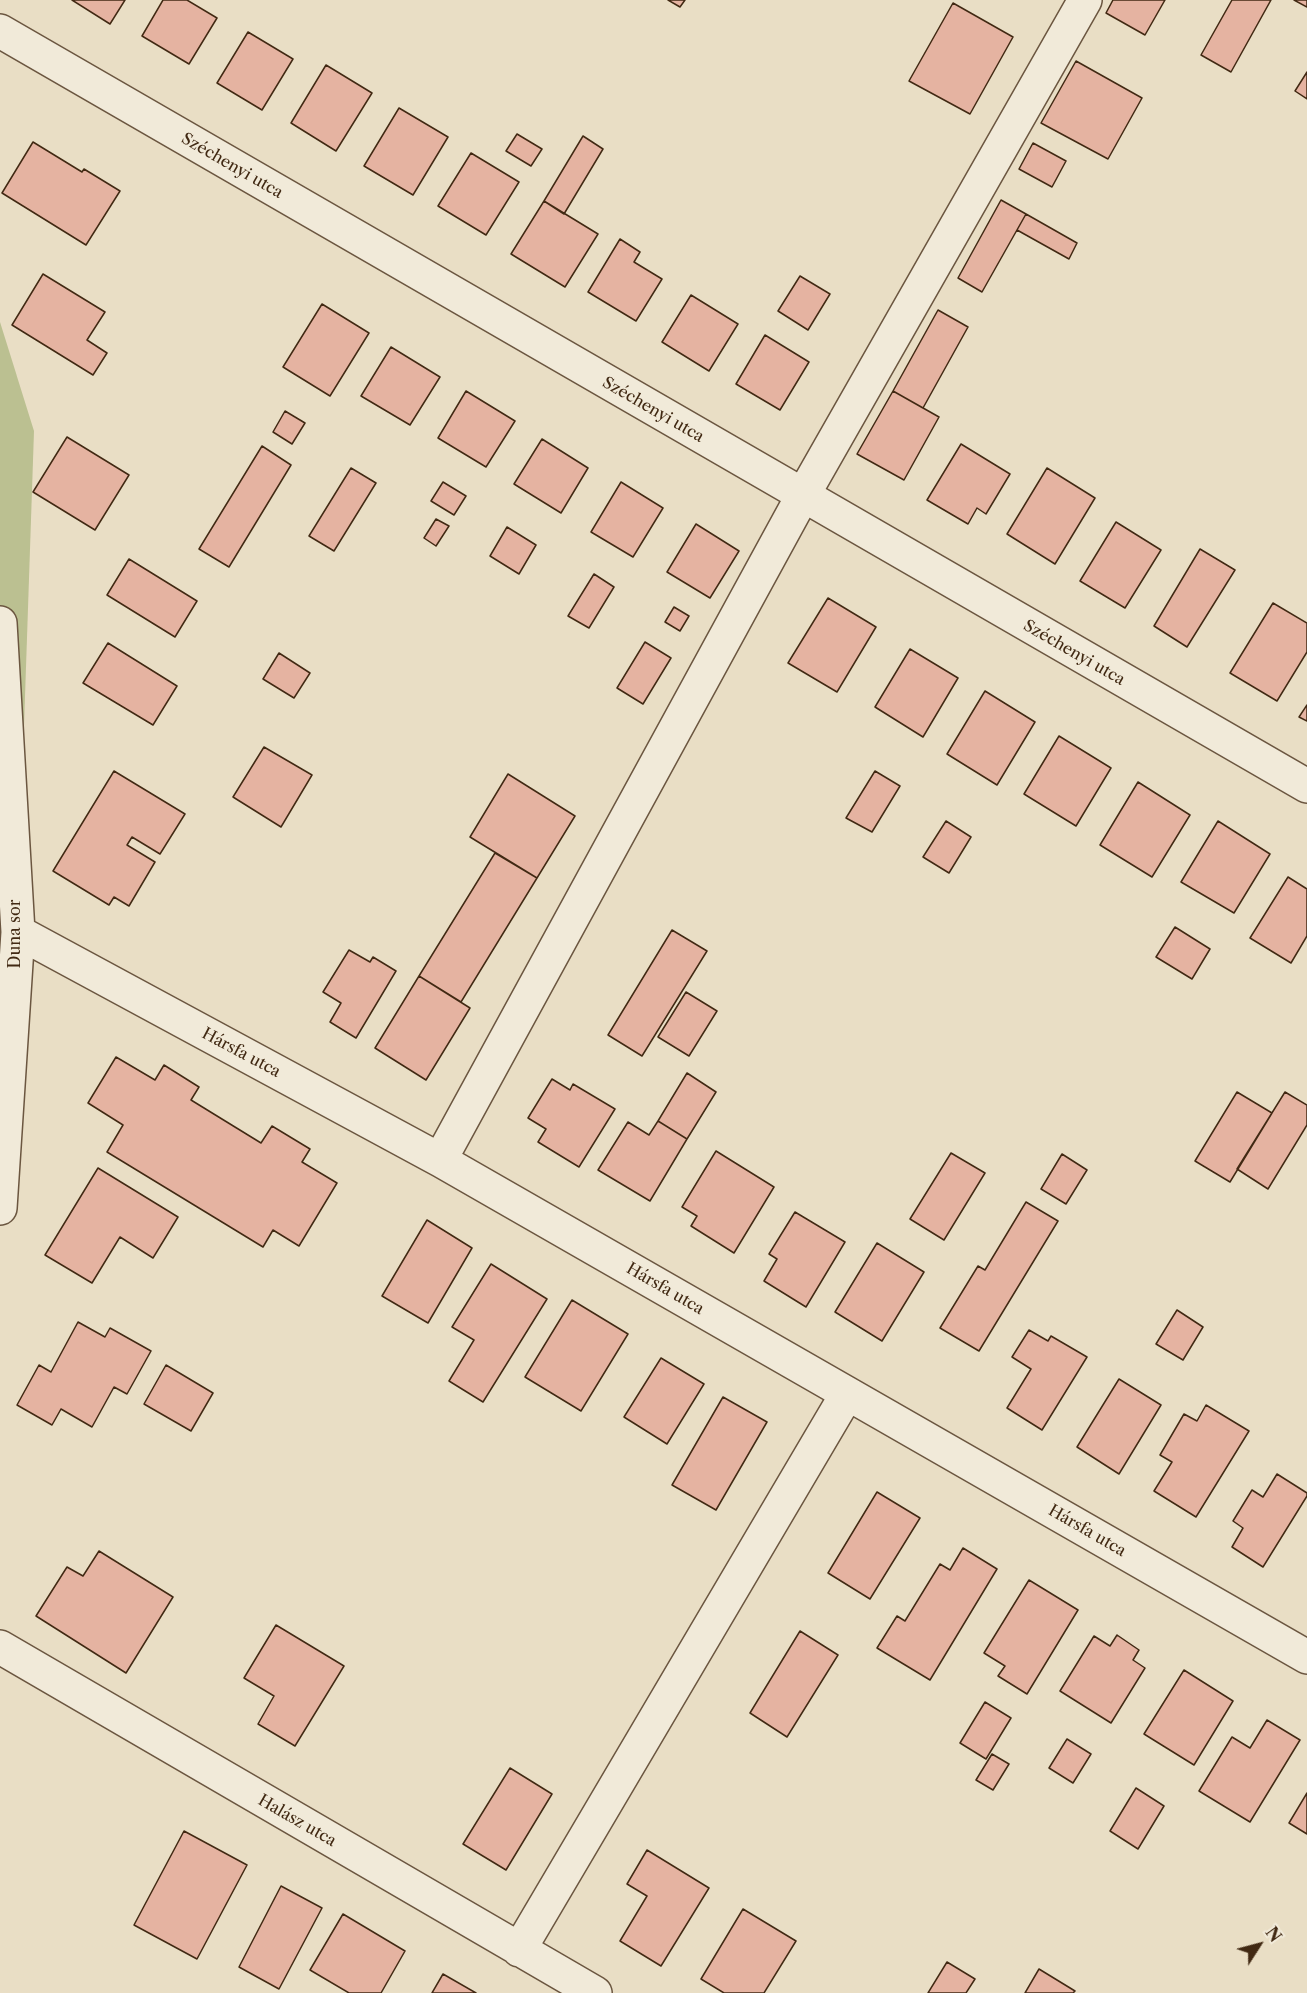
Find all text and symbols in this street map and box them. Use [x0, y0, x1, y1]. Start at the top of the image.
street label: Széchenyi utca [178, 129, 286, 203]
street label: Széchenyi utca [599, 373, 707, 447]
street label: Széchenyi utca [1020, 616, 1128, 690]
street label: Duna sor [5, 899, 25, 969]
street label: Hársfa utca [198, 1024, 284, 1082]
street label: Hársfa utca [623, 1259, 707, 1319]
street label: Hársfa utca [1045, 1501, 1129, 1561]
street label: Halász utca [255, 1791, 339, 1851]
north arrow [1229, 1915, 1289, 1975]
text: N [1261, 1923, 1286, 1946]

